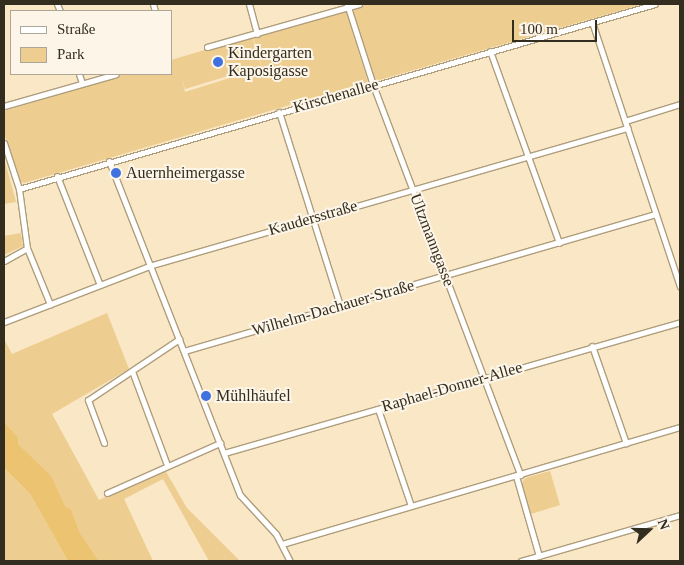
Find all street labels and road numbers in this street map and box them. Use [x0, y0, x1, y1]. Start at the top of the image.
street label: Kirschenallee [291, 75, 381, 117]
street label: Ultzmanngasse [406, 191, 458, 289]
street label: Kaudersstraße [266, 196, 360, 240]
street label: Wilhelm-Dachauer-Straße [250, 276, 416, 340]
street label: Raphael-Donner-Allee [379, 358, 525, 416]

